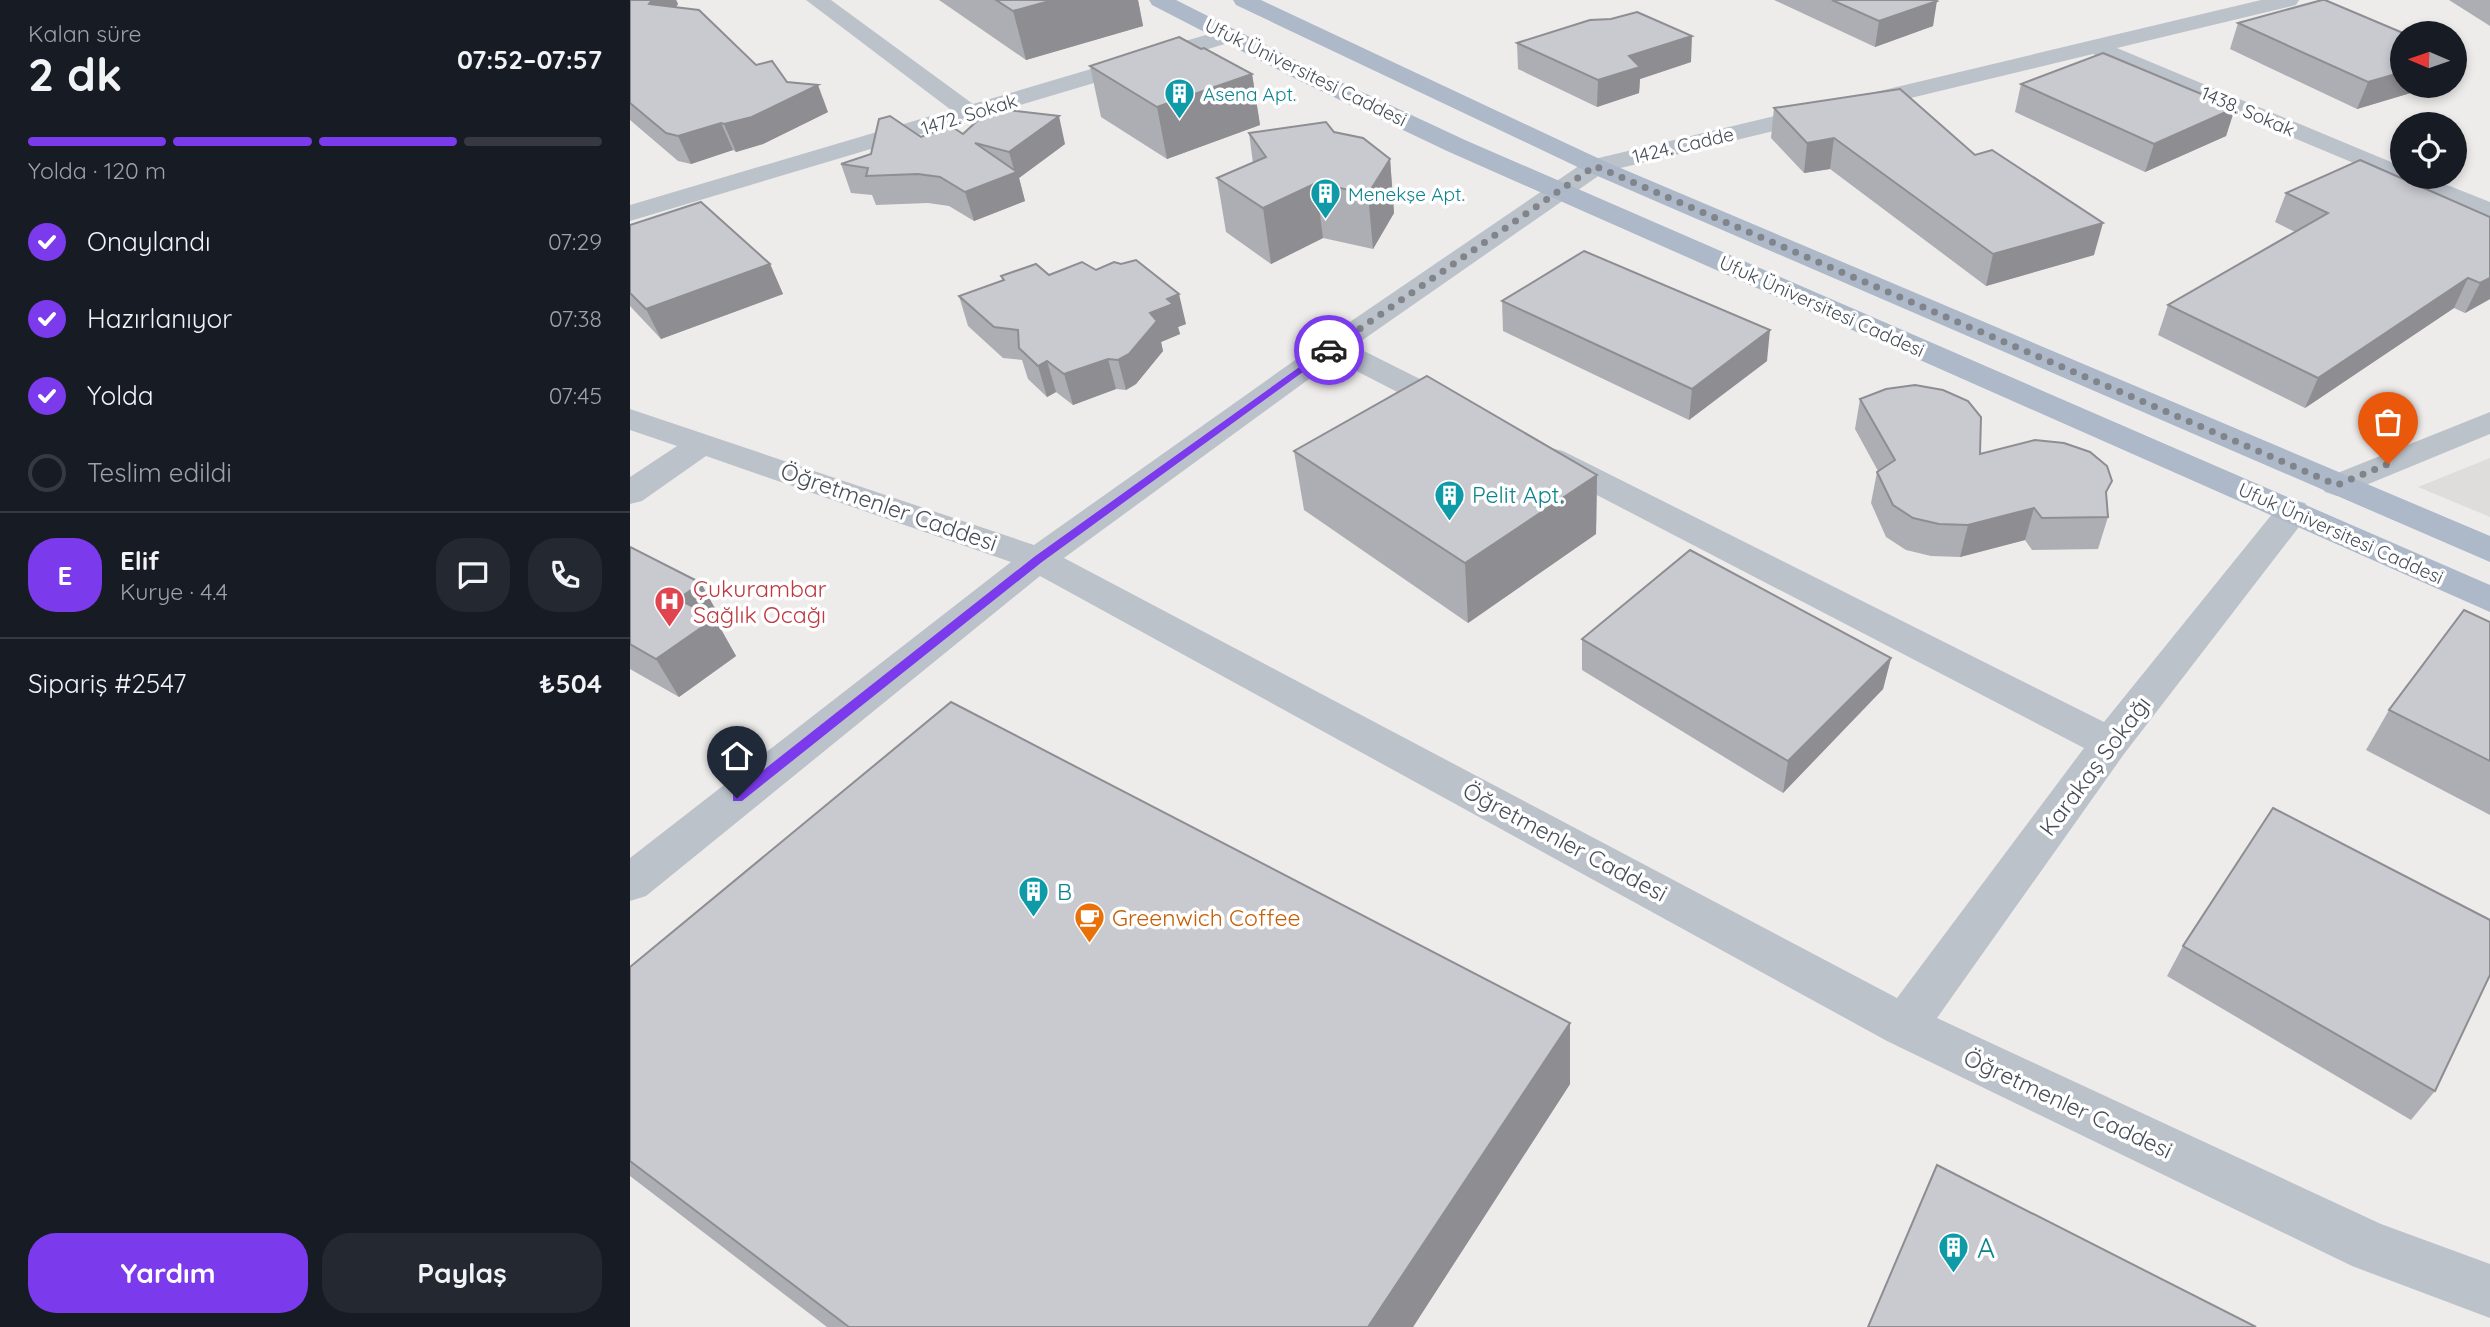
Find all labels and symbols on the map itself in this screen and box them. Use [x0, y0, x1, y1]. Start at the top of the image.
street label: Ufuk Üniversitesi Caddesi [1201, 13, 1411, 131]
north arrow [2390, 21, 2468, 98]
building icon: Asena Apt. [1163, 77, 1197, 121]
street label: 1438. Sokak [2198, 81, 2298, 141]
place label: Asena Apt. [1203, 82, 1296, 106]
street label: 1472. Sokak [918, 88, 1020, 140]
street label: 1424. Cadde [1630, 122, 1736, 168]
building icon: Menekşe Apt. [1308, 177, 1342, 221]
place label: Menekşe Apt. [1348, 182, 1465, 206]
street label: Ufuk Üniversitesi Caddesi [1716, 250, 1928, 362]
courier [1294, 315, 1364, 385]
pin [2358, 392, 2418, 464]
street label: Öğretmenler Caddesi [777, 456, 1001, 557]
street label: Ufuk Üniversitesi Caddesi [2235, 477, 2447, 589]
building icon: Pelit Apt. [1432, 478, 1466, 522]
place label: Pelit Apt. [1472, 480, 1564, 509]
place label: Çukurambar Sağlık Ocağı [693, 574, 827, 629]
hospital icon: Çukurambar Sağlık Ocağı [653, 585, 687, 629]
street label: Karakaş Sokağı [2033, 690, 2157, 841]
pin [707, 726, 767, 798]
street label: Öğretmenler Caddesi [1458, 775, 1672, 908]
building icon: B [1017, 875, 1051, 919]
place label: B [1057, 877, 1072, 906]
cafe icon: Greenwich Coffee [1072, 901, 1106, 945]
place label: Greenwich Coffee [1112, 903, 1301, 932]
street label: Öğretmenler Caddesi [1959, 1042, 2177, 1165]
place label: A [1977, 1230, 1995, 1265]
building icon: A [1937, 1231, 1971, 1275]

